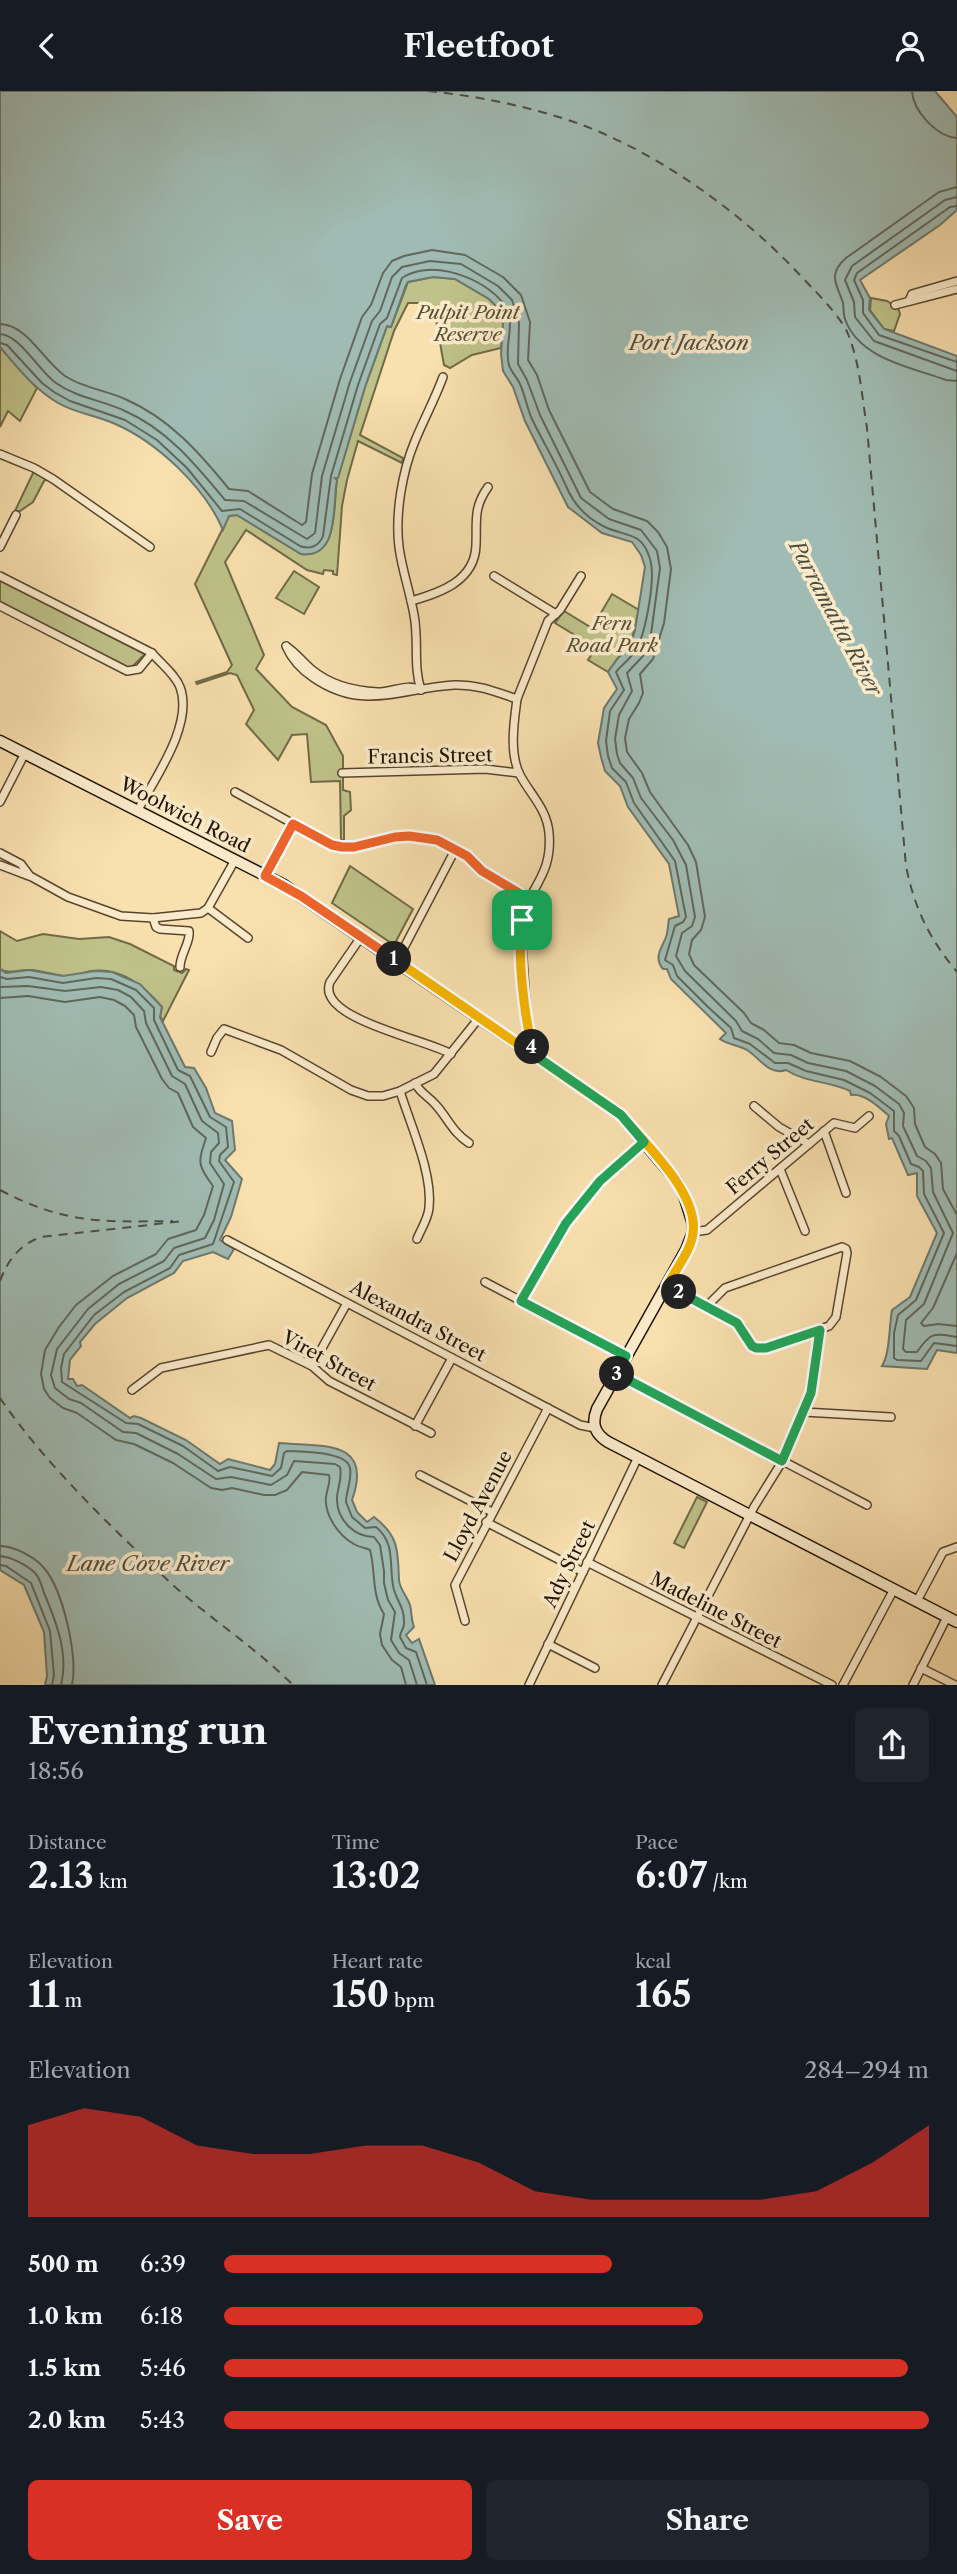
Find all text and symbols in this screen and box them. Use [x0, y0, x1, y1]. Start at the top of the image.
text: Fleetfoot [403, 26, 554, 65]
icon: back [28, 27, 66, 65]
icon: person [891, 27, 929, 65]
park label: Pulpit Point Reserve [414, 301, 521, 346]
water label: Port Jackson [627, 330, 749, 355]
water label: Parramatta River [783, 534, 888, 701]
park label: Fern Road Park [564, 612, 658, 657]
street label: Francis Street [367, 743, 493, 769]
street label: Woolwich Road [115, 772, 254, 858]
pin [492, 890, 552, 950]
icon: arrive [503, 901, 541, 939]
pin: 1 [376, 941, 412, 977]
text: 1 [389, 947, 398, 970]
pin: 4 [514, 1030, 550, 1065]
text: 4 [526, 1035, 537, 1058]
street label: Ferry Street [722, 1113, 819, 1199]
street label: Alexandra Street [345, 1275, 490, 1367]
pin: 2 [662, 1275, 696, 1309]
text: 2 [673, 1280, 684, 1303]
street label: Viret Street [277, 1325, 380, 1396]
pin: 3 [600, 1357, 634, 1391]
text: 3 [611, 1362, 622, 1385]
street label: Lloyd Avenue [439, 1446, 517, 1566]
street label: Ady Street [538, 1516, 600, 1612]
water label: Lane Cove River [65, 1551, 231, 1576]
street label: Madeline Street [647, 1567, 786, 1653]
text: Evening run [28, 1707, 268, 1754]
button: share [855, 1708, 929, 1782]
text: 18:56 [28, 1757, 84, 1785]
text: Distance [28, 1831, 107, 1854]
text: Time [332, 1831, 380, 1854]
text: Pace [635, 1831, 678, 1854]
text: 2.13 [28, 1854, 94, 1897]
text: 13:02 [332, 1854, 421, 1897]
text: 6:07 [635, 1854, 707, 1897]
text: km [94, 1870, 128, 1893]
text: /km [707, 1870, 748, 1893]
text: Elevation [28, 1950, 113, 1973]
text: Heart rate [332, 1950, 423, 1973]
text: kcal [635, 1950, 671, 1973]
text: 11 [28, 1973, 60, 2016]
text: 150 [332, 1973, 389, 2016]
text: 165 [635, 1973, 691, 2016]
text: m [60, 1989, 82, 2012]
text: bpm [389, 1989, 435, 2012]
text: Elevation [28, 2056, 131, 2084]
text: 284–294 m [804, 2056, 929, 2084]
text: 500 m [28, 2250, 99, 2278]
text: 6:39 [140, 2250, 186, 2278]
text: 1.0 km [28, 2302, 103, 2330]
text: 6:18 [140, 2302, 183, 2330]
text: 1.5 km [28, 2354, 101, 2382]
text: 5:46 [140, 2354, 186, 2382]
text: 2.0 km [28, 2406, 106, 2434]
text: 5:43 [140, 2406, 185, 2434]
button: Save [28, 2480, 472, 2560]
button: Share [486, 2480, 929, 2560]

